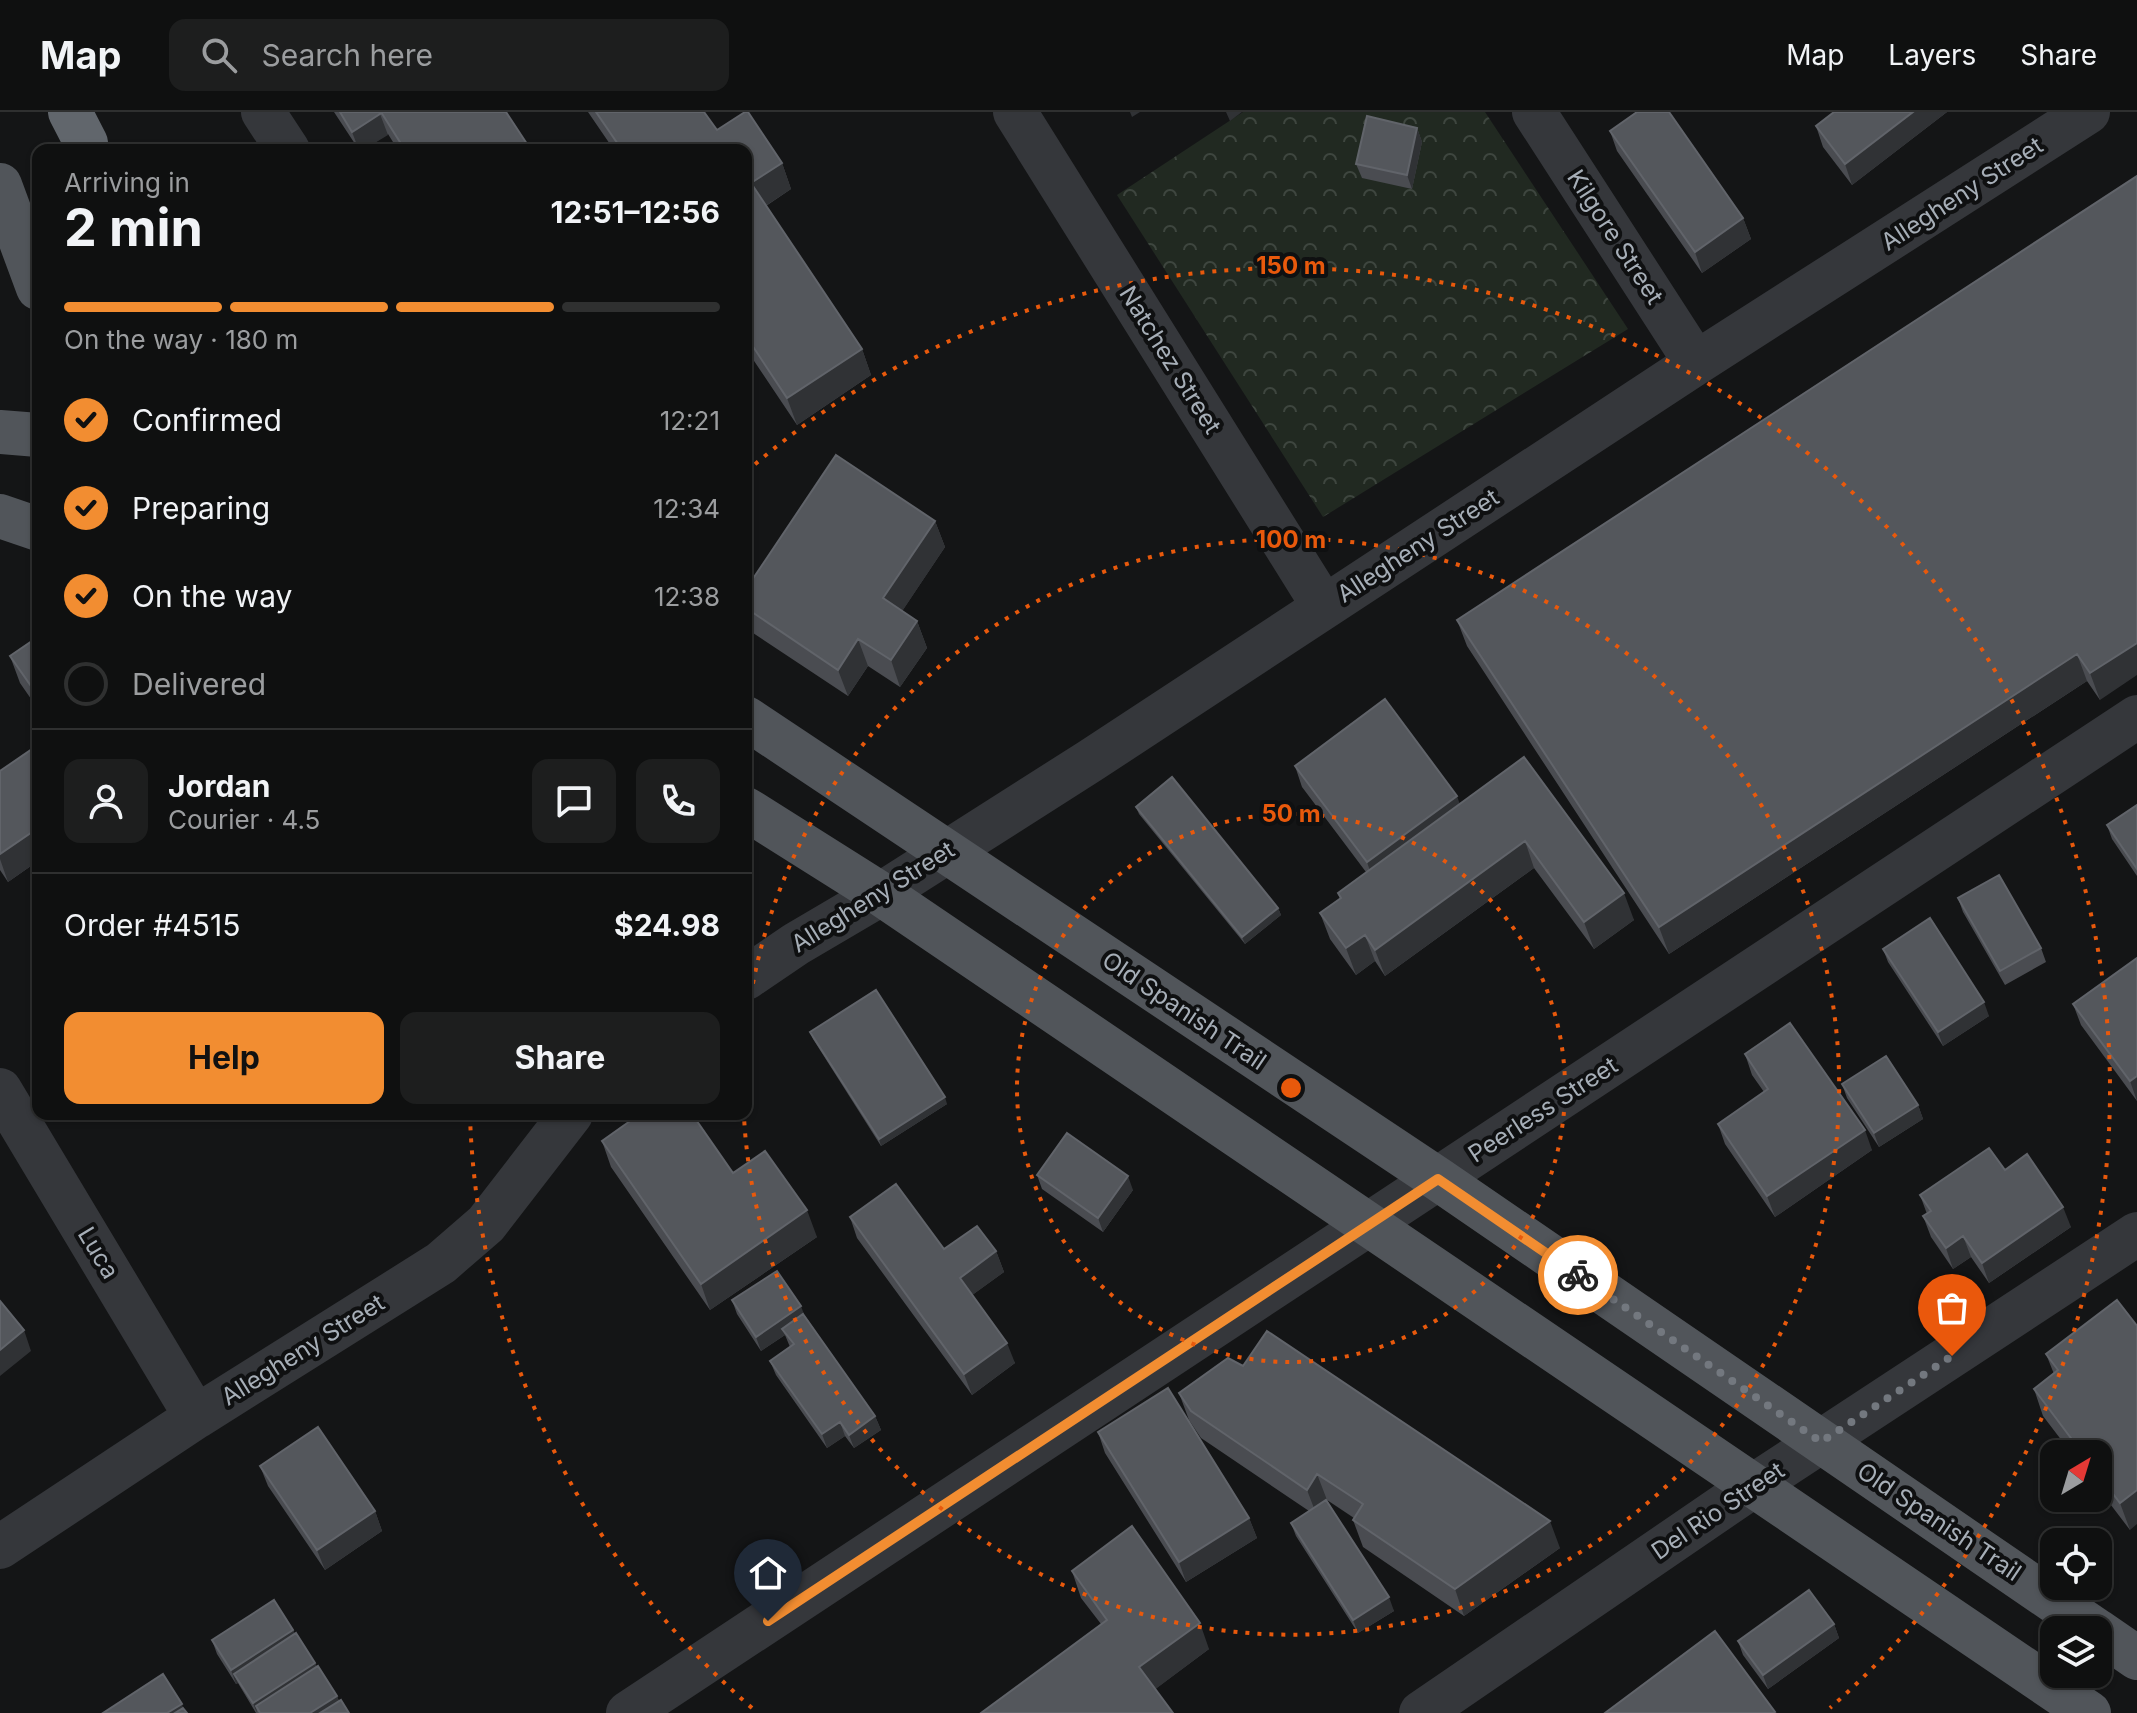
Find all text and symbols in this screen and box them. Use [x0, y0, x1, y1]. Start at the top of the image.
search box [169, 19, 729, 91]
text: Map [40, 32, 121, 78]
icon: search [197, 33, 241, 77]
text: Search here [261, 37, 433, 73]
text: Map [1786, 38, 1844, 72]
text: Layers [1888, 38, 1976, 72]
text: Share [2020, 38, 2097, 72]
street label: Allegheny Street [1875, 130, 2048, 257]
street label: Kilgore Street [1561, 164, 1670, 309]
text: Arriving in [64, 167, 190, 198]
text: 12:51–12:56 [551, 194, 720, 230]
text: 2 min [64, 196, 203, 259]
text: 150 m [1256, 251, 1326, 280]
street label: Natchez Street [1113, 281, 1227, 439]
text: On the way · 180 m [64, 324, 298, 355]
icon: check [64, 398, 108, 442]
text: Confirmed [132, 402, 282, 438]
text: 12:21 [660, 405, 720, 436]
street label: Allegheny Street [1331, 482, 1504, 609]
icon: check [64, 486, 108, 530]
text: Preparing [132, 490, 270, 526]
text: 12:34 [653, 493, 720, 524]
text: 100 m [1256, 525, 1326, 554]
icon: check [64, 574, 108, 618]
text: On the way [132, 578, 292, 614]
text: 12:38 [654, 581, 720, 612]
text: Delivered [132, 666, 266, 702]
button: person [64, 759, 148, 843]
button: chat [532, 759, 616, 843]
button: phone [636, 759, 720, 843]
text: Jordan [168, 768, 270, 804]
text: 50 m [1261, 799, 1321, 828]
text: Courier · 4.5 [168, 804, 320, 835]
street label: Allegheny Street [786, 835, 960, 958]
text: Order #4515 [64, 907, 240, 943]
text: $24.98 [614, 907, 720, 943]
street label: Old Spanish Trail [1097, 945, 1272, 1076]
button: Help [64, 1012, 384, 1104]
button: Share [400, 1012, 720, 1104]
street label: Peerless Street [1463, 1050, 1623, 1169]
centre of rings [1277, 1074, 1305, 1102]
street label: Luca [72, 1222, 125, 1284]
courier [1538, 1235, 1618, 1315]
icon: bike [1556, 1253, 1600, 1297]
pin [1918, 1274, 1986, 1356]
icon: bag [1930, 1286, 1974, 1330]
street label: Allegheny Street [216, 1288, 390, 1411]
north arrow [2040, 1440, 2112, 1512]
map controls [2040, 1440, 2112, 1688]
street label: Del Rio Street [1646, 1455, 1790, 1566]
street label: Old Spanish Trail [1852, 1456, 2027, 1587]
button: locate [2040, 1528, 2112, 1600]
pin [734, 1539, 802, 1621]
icon: home [746, 1551, 790, 1595]
button: layers [2040, 1616, 2112, 1688]

